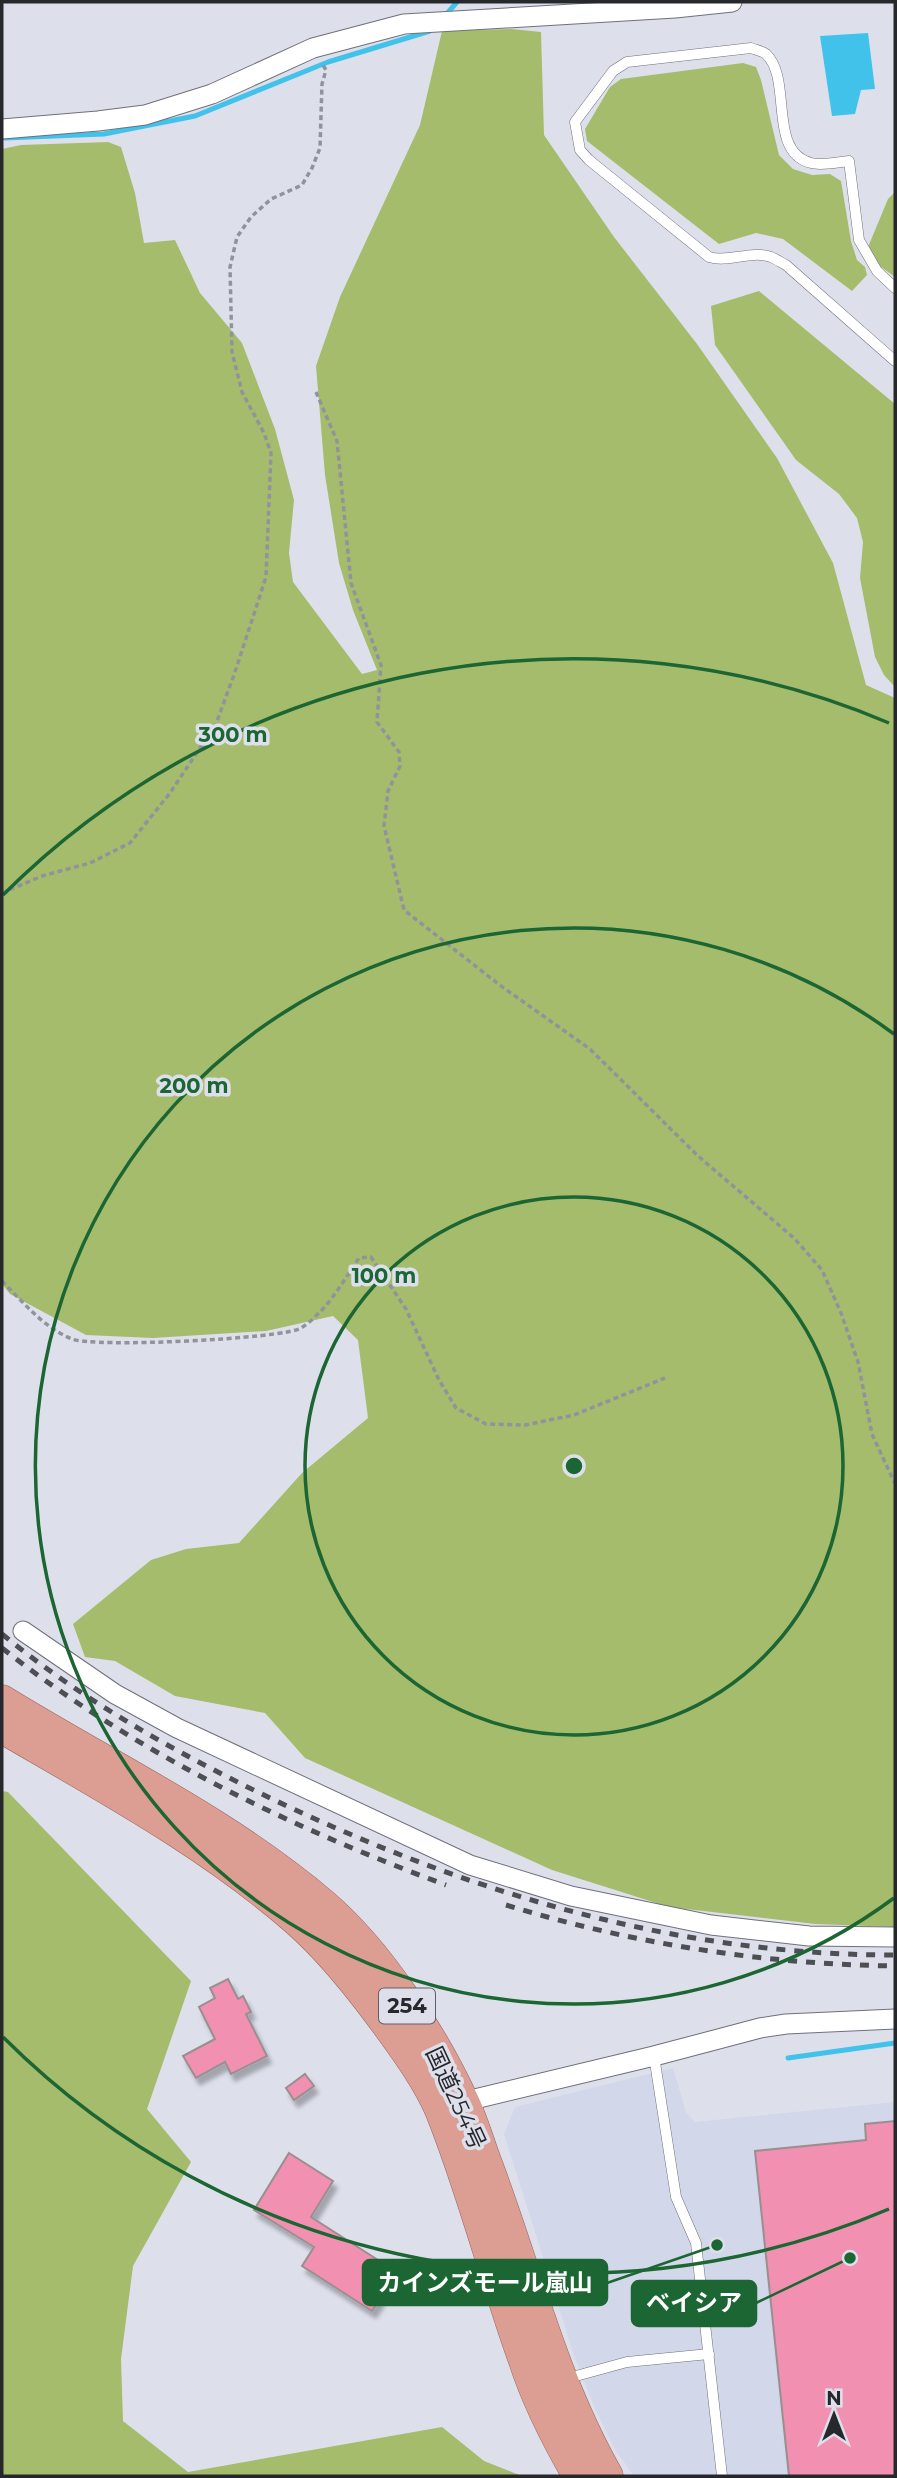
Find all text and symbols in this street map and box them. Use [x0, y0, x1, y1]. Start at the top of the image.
text: 300 m [198, 722, 267, 747]
text: 200 m [160, 1073, 228, 1098]
text: 100 m [352, 1263, 416, 1288]
centre of rings [562, 1454, 586, 1478]
road number: 254 [379, 1988, 435, 2024]
street label: 国道254号 [420, 2042, 492, 2154]
callout: カインズモール嵐山 [363, 2260, 607, 2305]
text: カインズモール嵐山 [377, 2268, 593, 2297]
callout: ベイシア [632, 2281, 756, 2326]
text: ベイシア [646, 2288, 742, 2317]
north arrow [799, 2380, 869, 2450]
text: N [826, 2387, 842, 2410]

